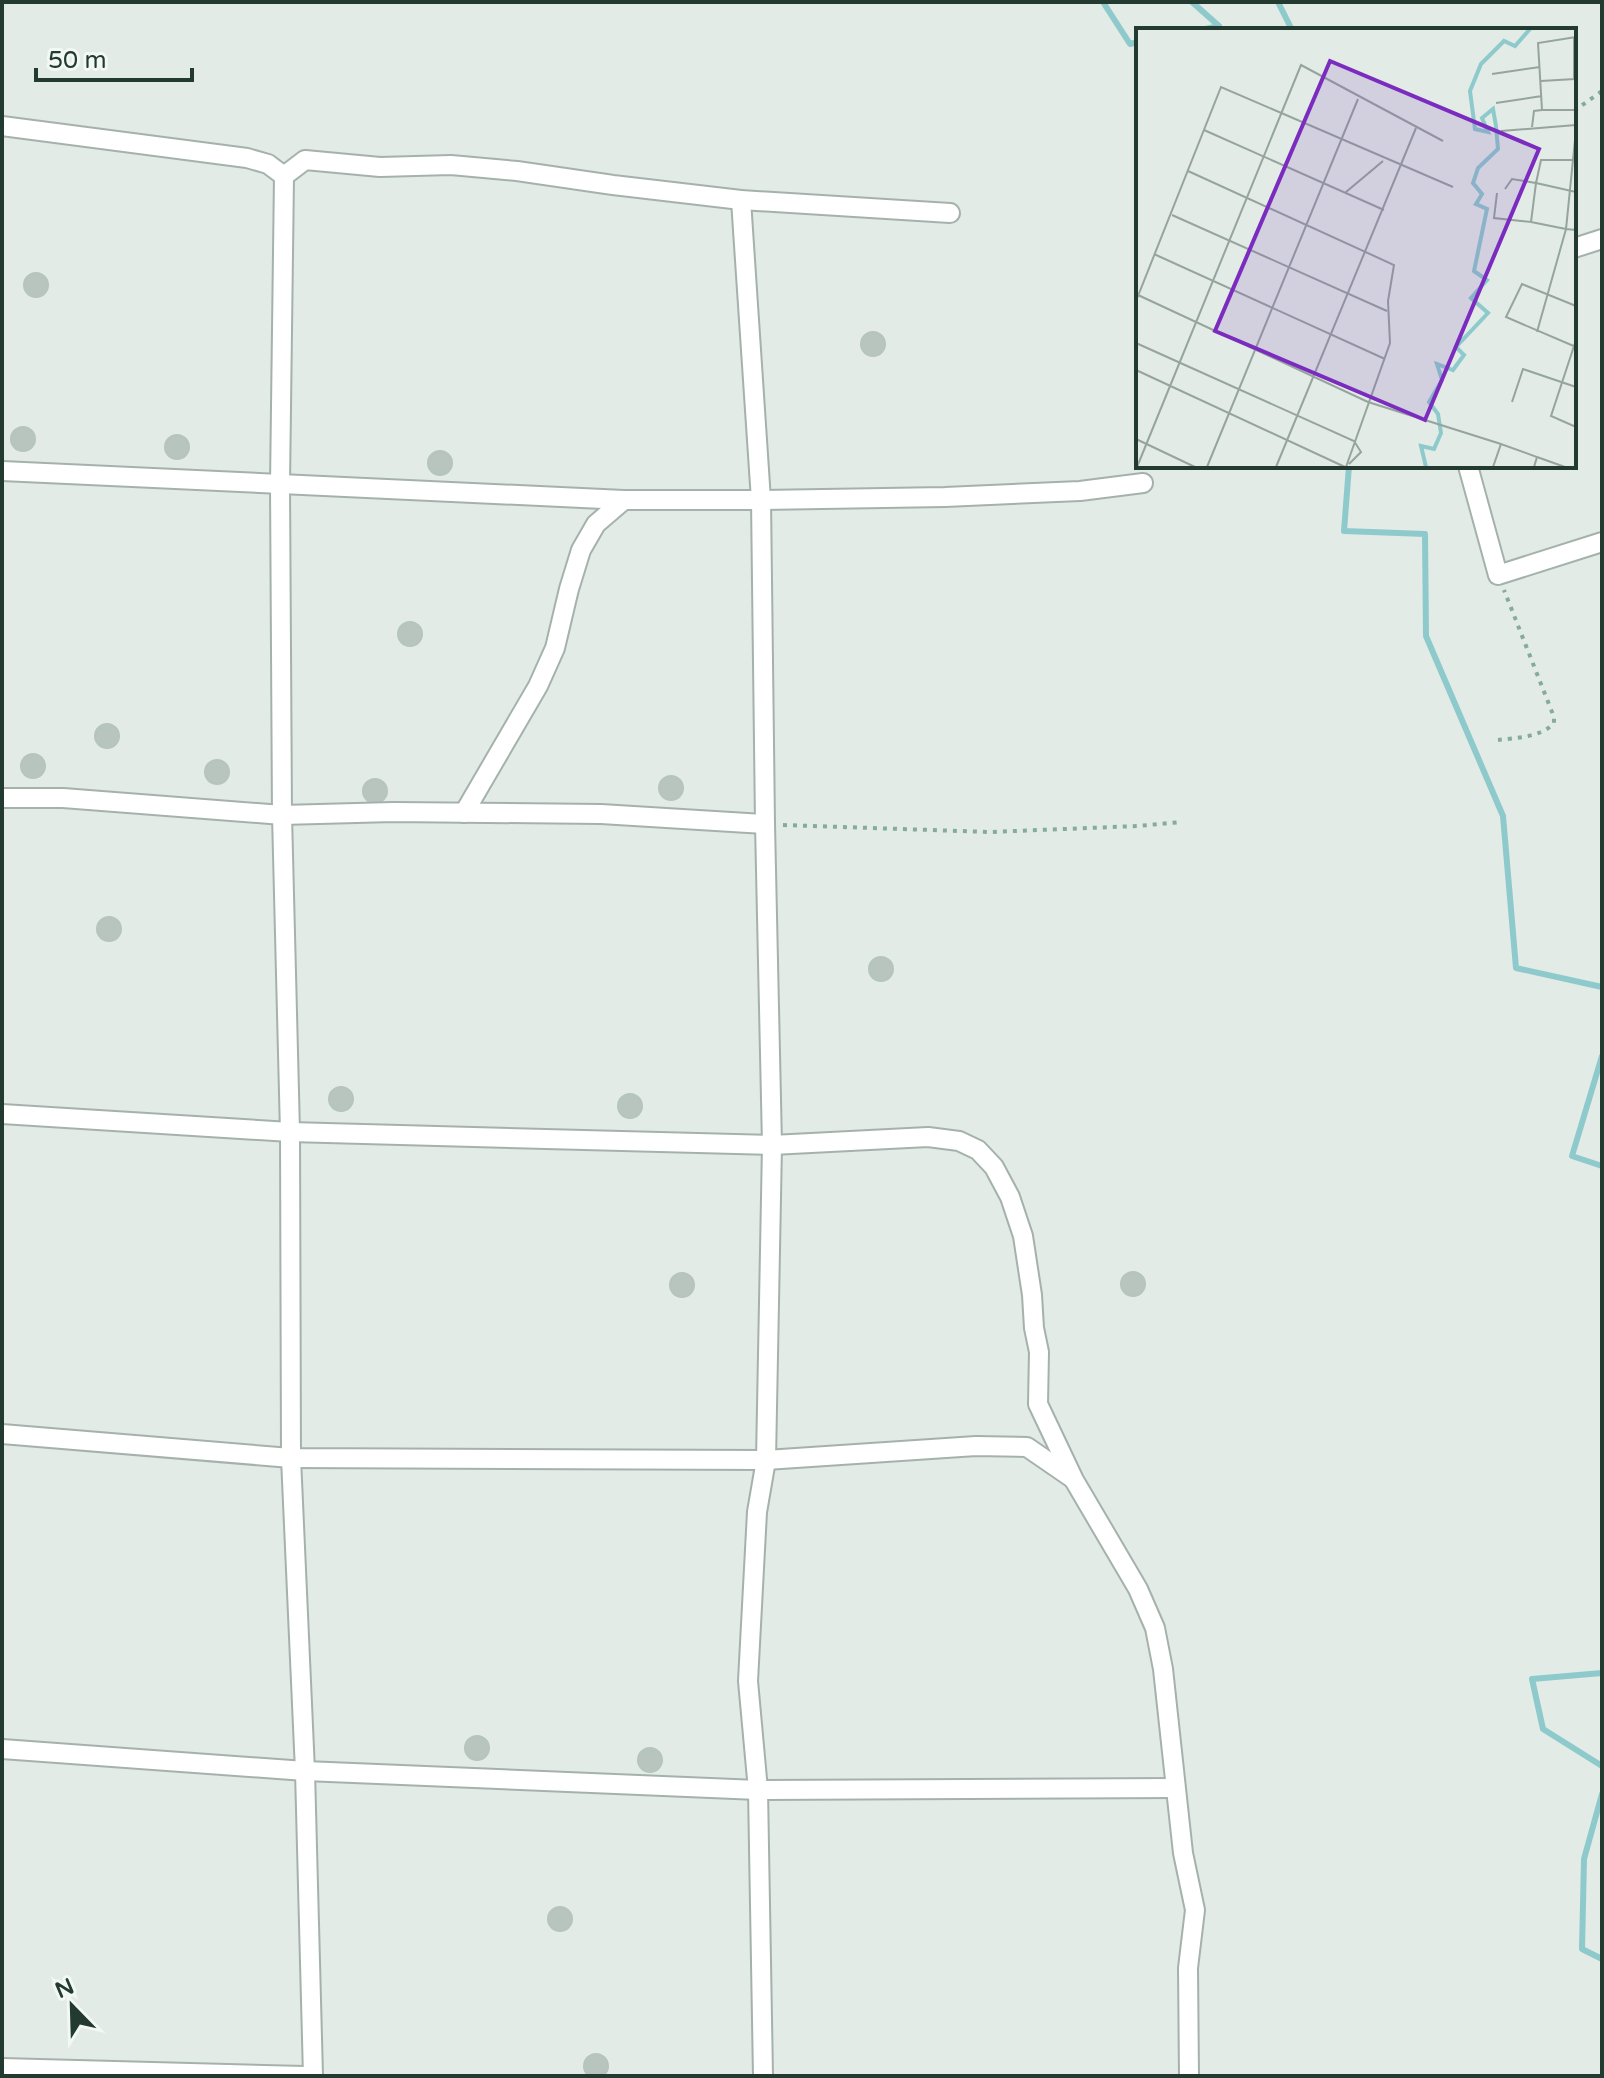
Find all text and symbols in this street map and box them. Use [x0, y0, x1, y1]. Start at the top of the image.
inset map [1136, 28, 1576, 468]
scale bar [36, 32, 192, 82]
text: 50 m [48, 46, 106, 75]
north arrow [32, 1966, 112, 2046]
text: N [51, 1973, 78, 2004]

